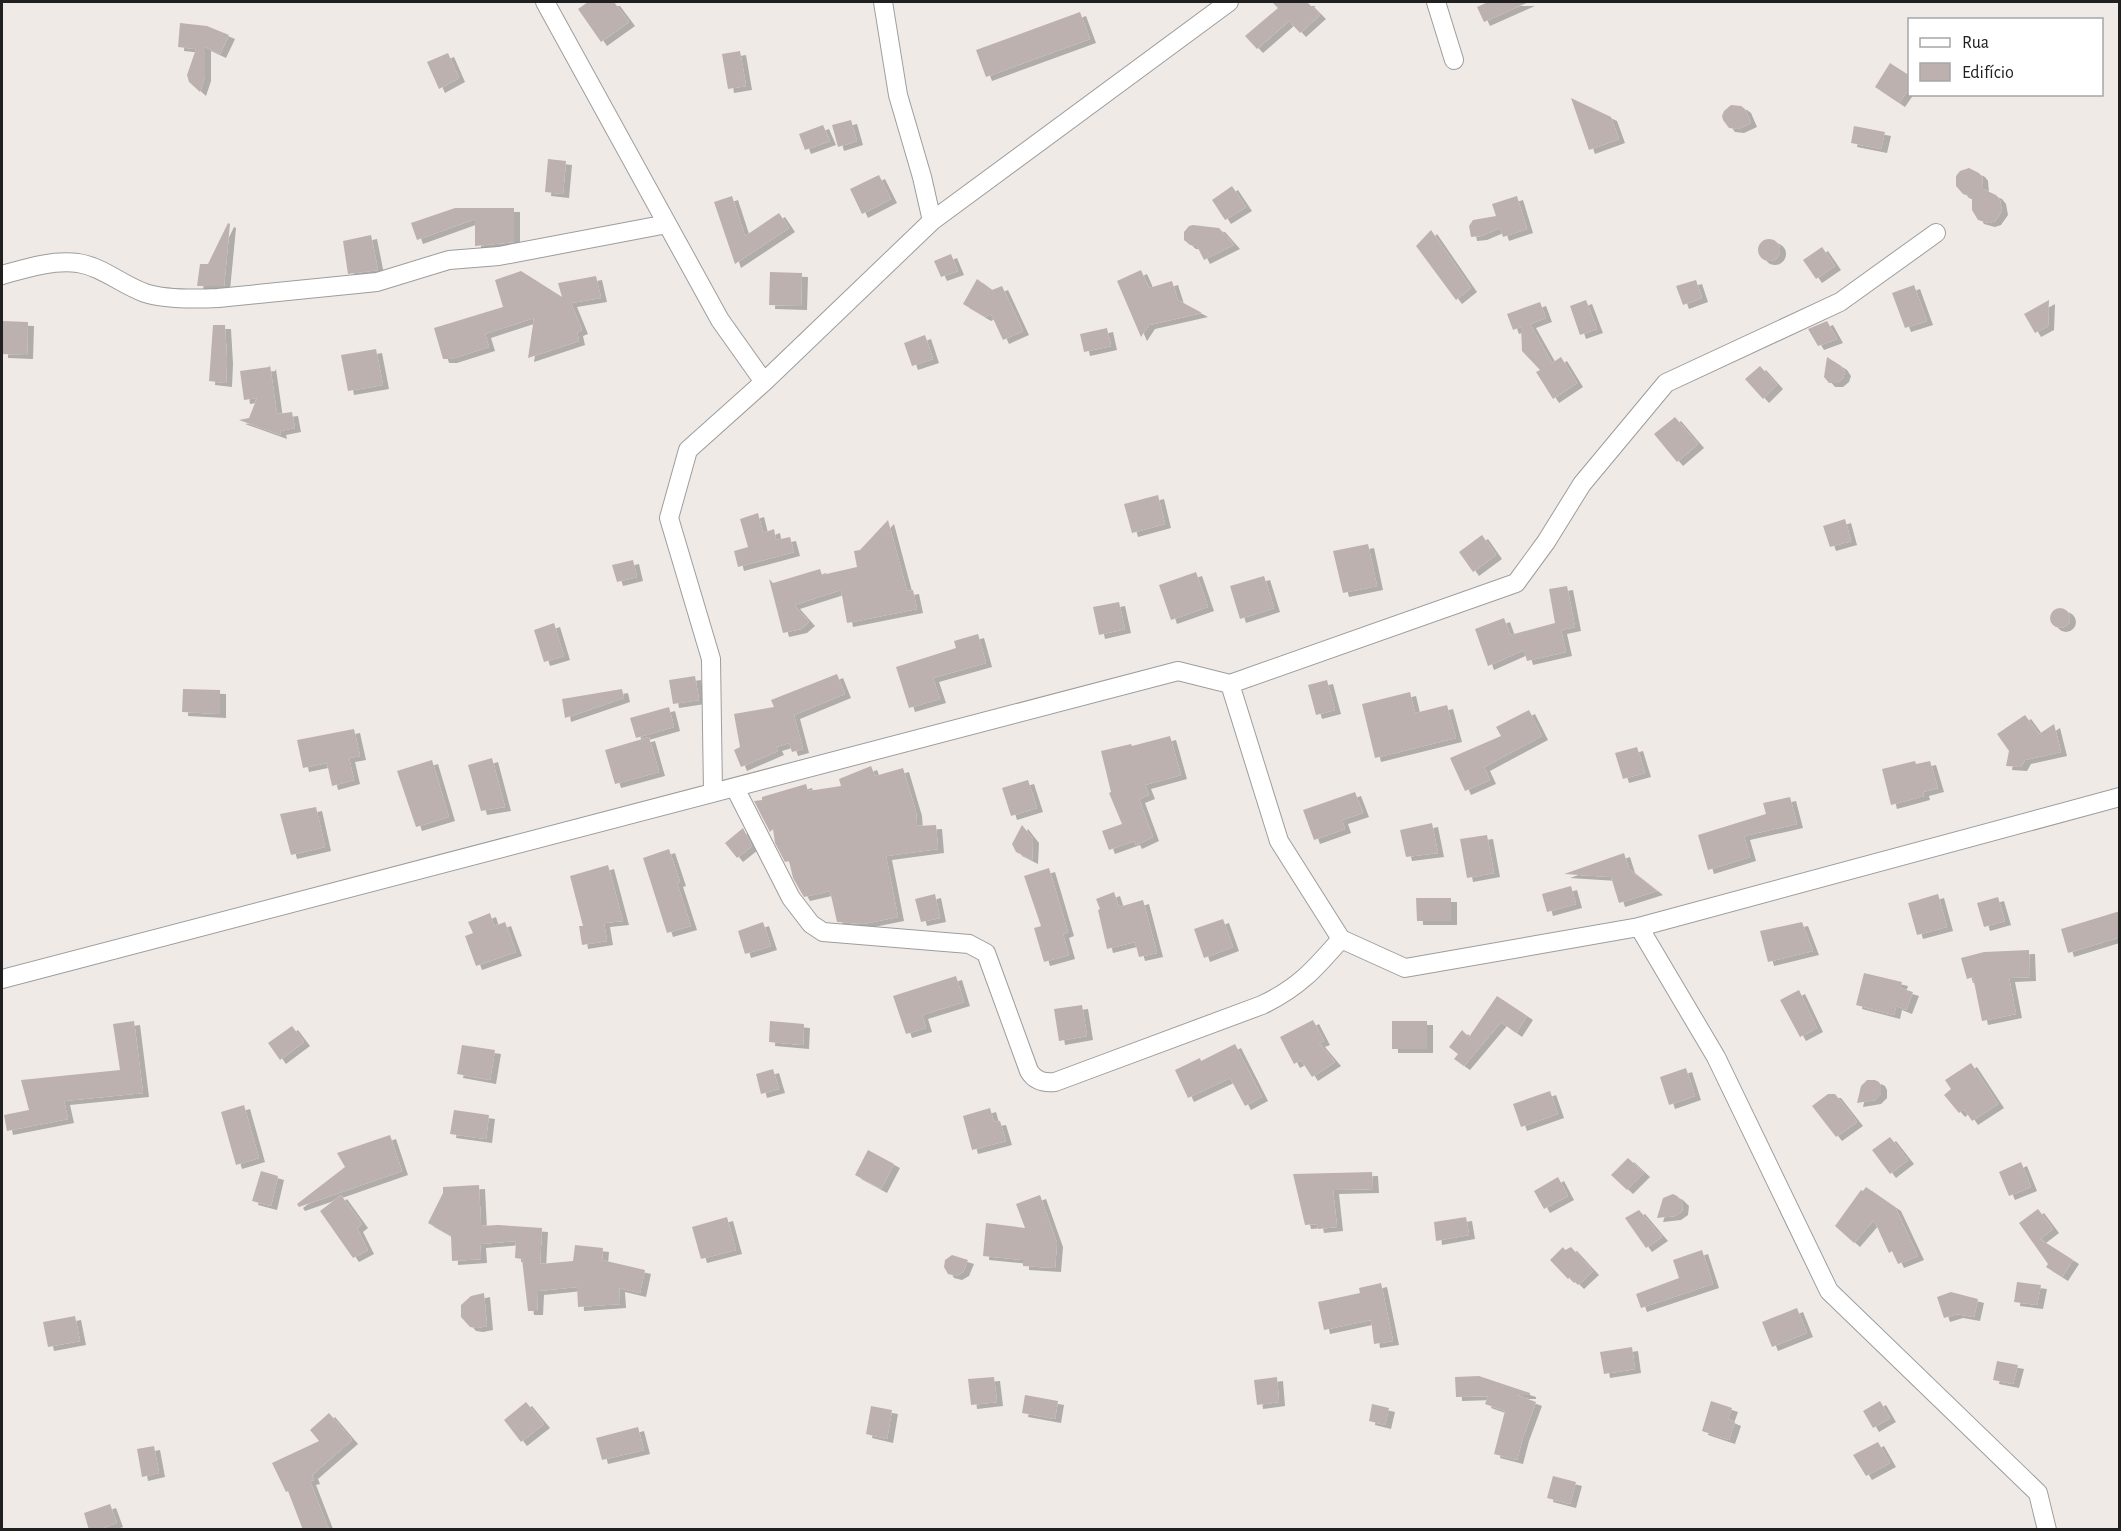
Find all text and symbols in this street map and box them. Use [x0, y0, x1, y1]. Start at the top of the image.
legend [1908, 18, 2103, 96]
text: Rua [1962, 34, 1989, 52]
text: Edifício [1962, 64, 2014, 82]

